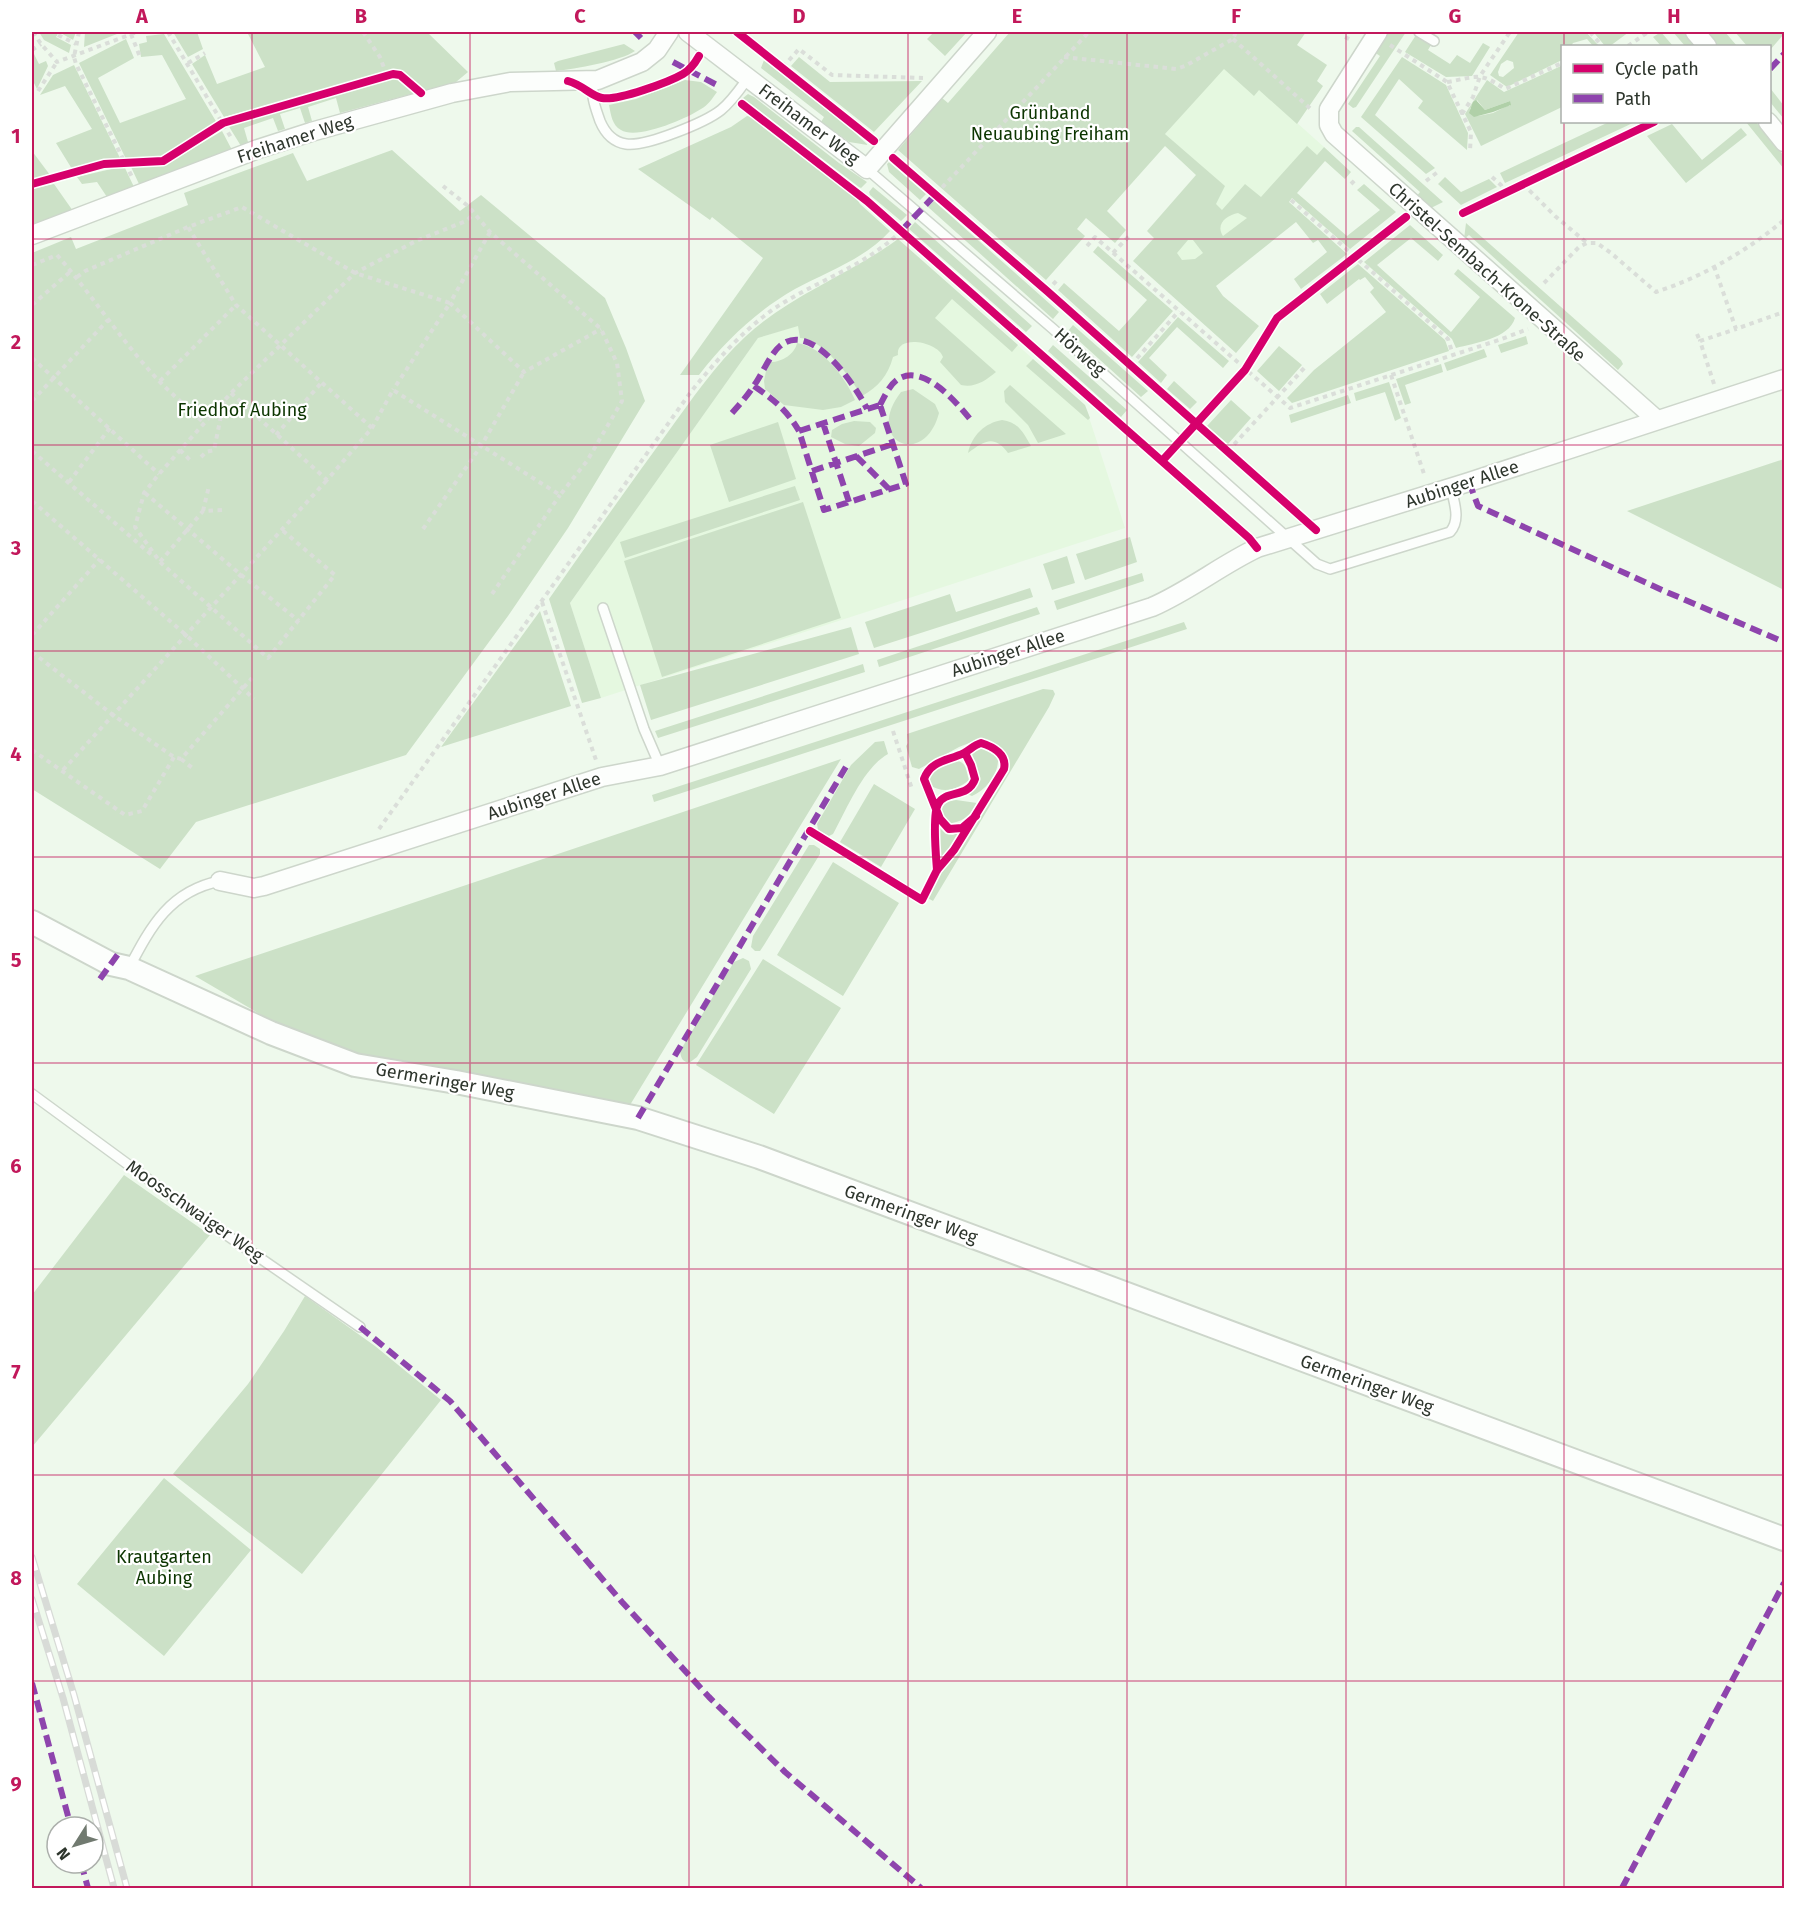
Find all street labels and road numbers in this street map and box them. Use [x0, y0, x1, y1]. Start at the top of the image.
street label: Freihamer Weg [754, 79, 864, 169]
street label: Freihamer Weg [234, 110, 356, 168]
street label: Christel-Sembach-Krone-Straße [1384, 178, 1590, 366]
street label: Hörweg [1050, 323, 1111, 381]
street label: Aubinger Allee [1402, 455, 1522, 513]
street label: Aubinger Allee [948, 624, 1068, 682]
street label: Aubinger Allee [484, 767, 604, 825]
street label: Germeringer Weg [374, 1058, 517, 1104]
street label: Moosschwaiger Weg [122, 1155, 269, 1267]
street label: Germeringer Weg [841, 1180, 981, 1249]
street label: Germeringer Weg [1297, 1350, 1437, 1419]

